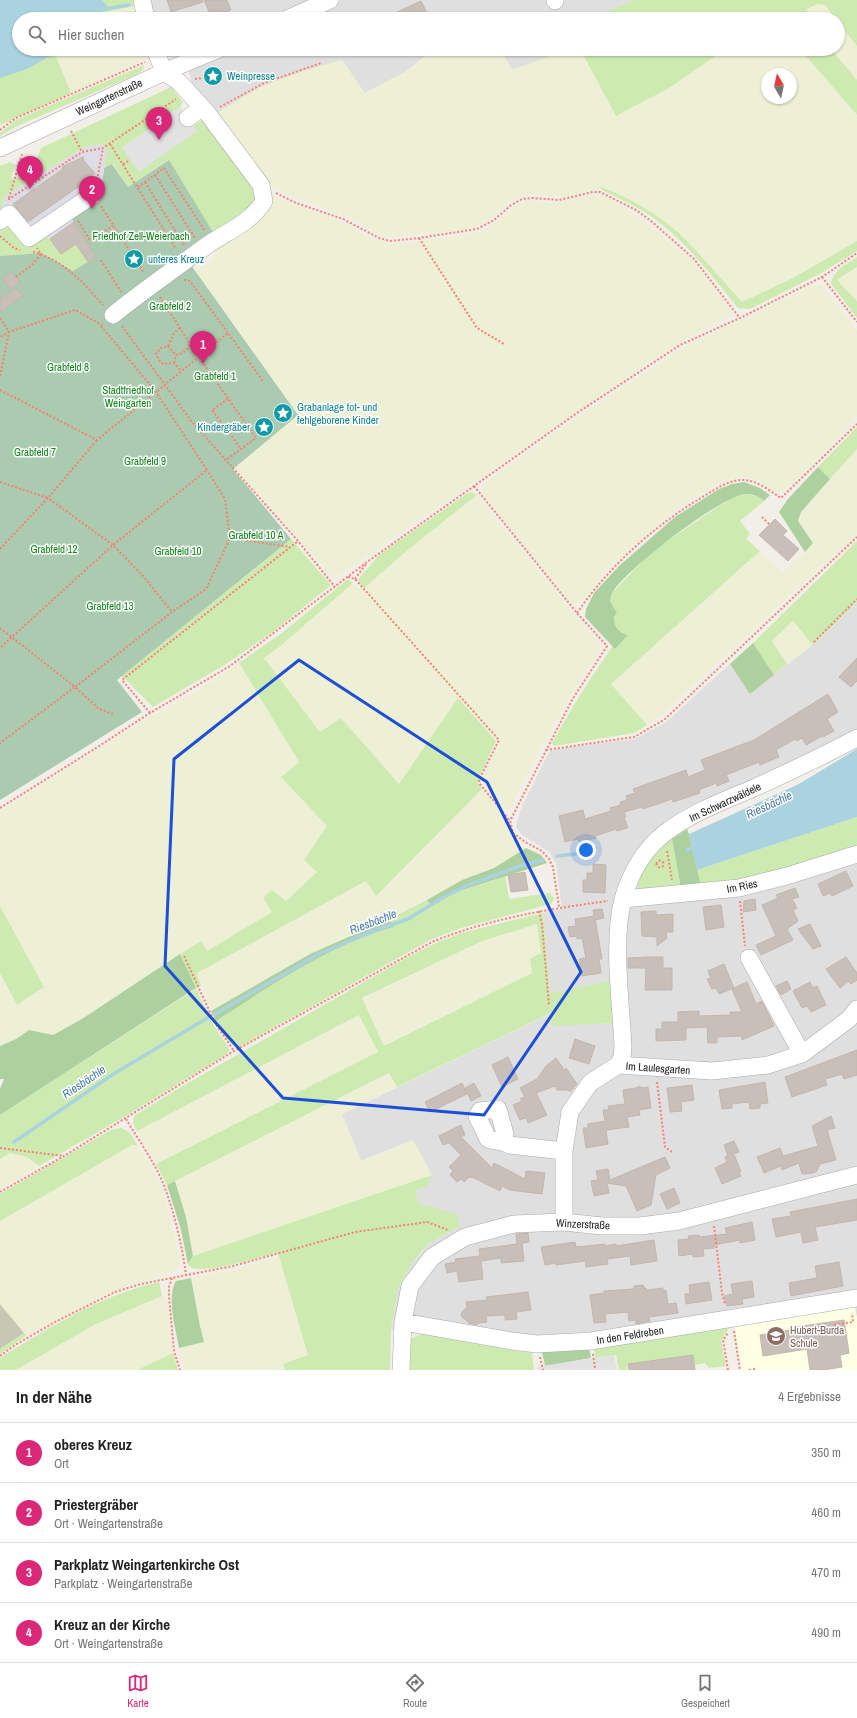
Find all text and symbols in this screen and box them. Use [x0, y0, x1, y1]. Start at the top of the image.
search box [12, 12, 845, 56]
icon: search [26, 23, 48, 45]
text: Hier suchen [58, 24, 124, 45]
place icon: Weinpresse [202, 65, 224, 87]
north arrow [761, 68, 797, 104]
place label: Weinpresse [227, 69, 275, 83]
street label: Weingartenstraße [73, 75, 145, 119]
pin: 3 [146, 107, 172, 140]
pin: 4 [17, 156, 43, 189]
pin: 2 [79, 176, 105, 209]
park label: Friedhof Zell-Weierbach [92, 229, 190, 243]
place icon: unteres Kreuz [123, 248, 145, 270]
place label: unteres Kreuz [148, 252, 205, 266]
park label: Grabfeld 2 [149, 299, 191, 313]
pin: 1 [190, 331, 216, 364]
park label: Grabfeld 8 [47, 360, 89, 374]
park label: Grabfeld 1 [194, 369, 236, 383]
park label: Stadtfriedhof Weingarten [102, 383, 154, 410]
place label: Grabanlage tot- und fehlgeborene Kinder [297, 400, 379, 427]
place icon: Grabanlage tot- und fehlgeborene Kinder [272, 402, 294, 424]
place icon: Kindergräber [253, 416, 275, 438]
place label: Kindergräber [197, 420, 250, 434]
park label: Grabfeld 7 [14, 445, 56, 459]
park label: Grabfeld 9 [124, 454, 166, 468]
park label: Grabfeld 10 A [228, 528, 285, 542]
park label: Grabfeld 12 [30, 542, 78, 556]
park label: Grabfeld 10 [154, 544, 202, 558]
park label: Grabfeld 13 [86, 599, 134, 613]
street label: Im Schwarzwäldele [687, 779, 763, 825]
water label: Riesbächle [743, 787, 795, 823]
your location [576, 840, 596, 860]
street label: Im Ries [725, 876, 759, 896]
water label: Riesbächle [347, 906, 399, 938]
street label: Im Laulesgarten [625, 1059, 691, 1077]
water label: Riesbächle [59, 1061, 109, 1102]
street label: Winzerstraße [556, 1216, 610, 1232]
street label: In den Feldreben [595, 1323, 665, 1347]
place label: Hubert-Burda Schule [790, 1323, 844, 1350]
school or university icon: Hubert-Burda Schule [765, 1325, 787, 1347]
text: In der Nähe [16, 1385, 92, 1408]
text: 4 Ergebnisse [778, 1388, 841, 1405]
text: oberes Kreuz [54, 1434, 132, 1455]
text: 1 [26, 1444, 32, 1461]
text: 350 m [811, 1444, 841, 1461]
text: Ort [54, 1455, 69, 1472]
text: Priestergräber [54, 1494, 138, 1515]
text: 2 [26, 1504, 32, 1521]
text: 460 m [811, 1504, 841, 1521]
text: Ort · Weingartenstraße [54, 1515, 163, 1532]
text: Parkplatz Weingartenkirche Ost [54, 1554, 239, 1575]
text: 3 [26, 1564, 32, 1581]
text: 470 m [811, 1564, 841, 1581]
text: Parkplatz · Weingartenstraße [54, 1575, 192, 1592]
text: Kreuz an der Kirche [54, 1614, 170, 1635]
text: 4 [26, 1624, 32, 1641]
text: 490 m [811, 1624, 841, 1641]
text: Ort · Weingartenstraße [54, 1635, 163, 1652]
tab: Karte [127, 1672, 149, 1710]
tab: Route [403, 1672, 427, 1710]
tab: Gespeichert [681, 1672, 730, 1710]

